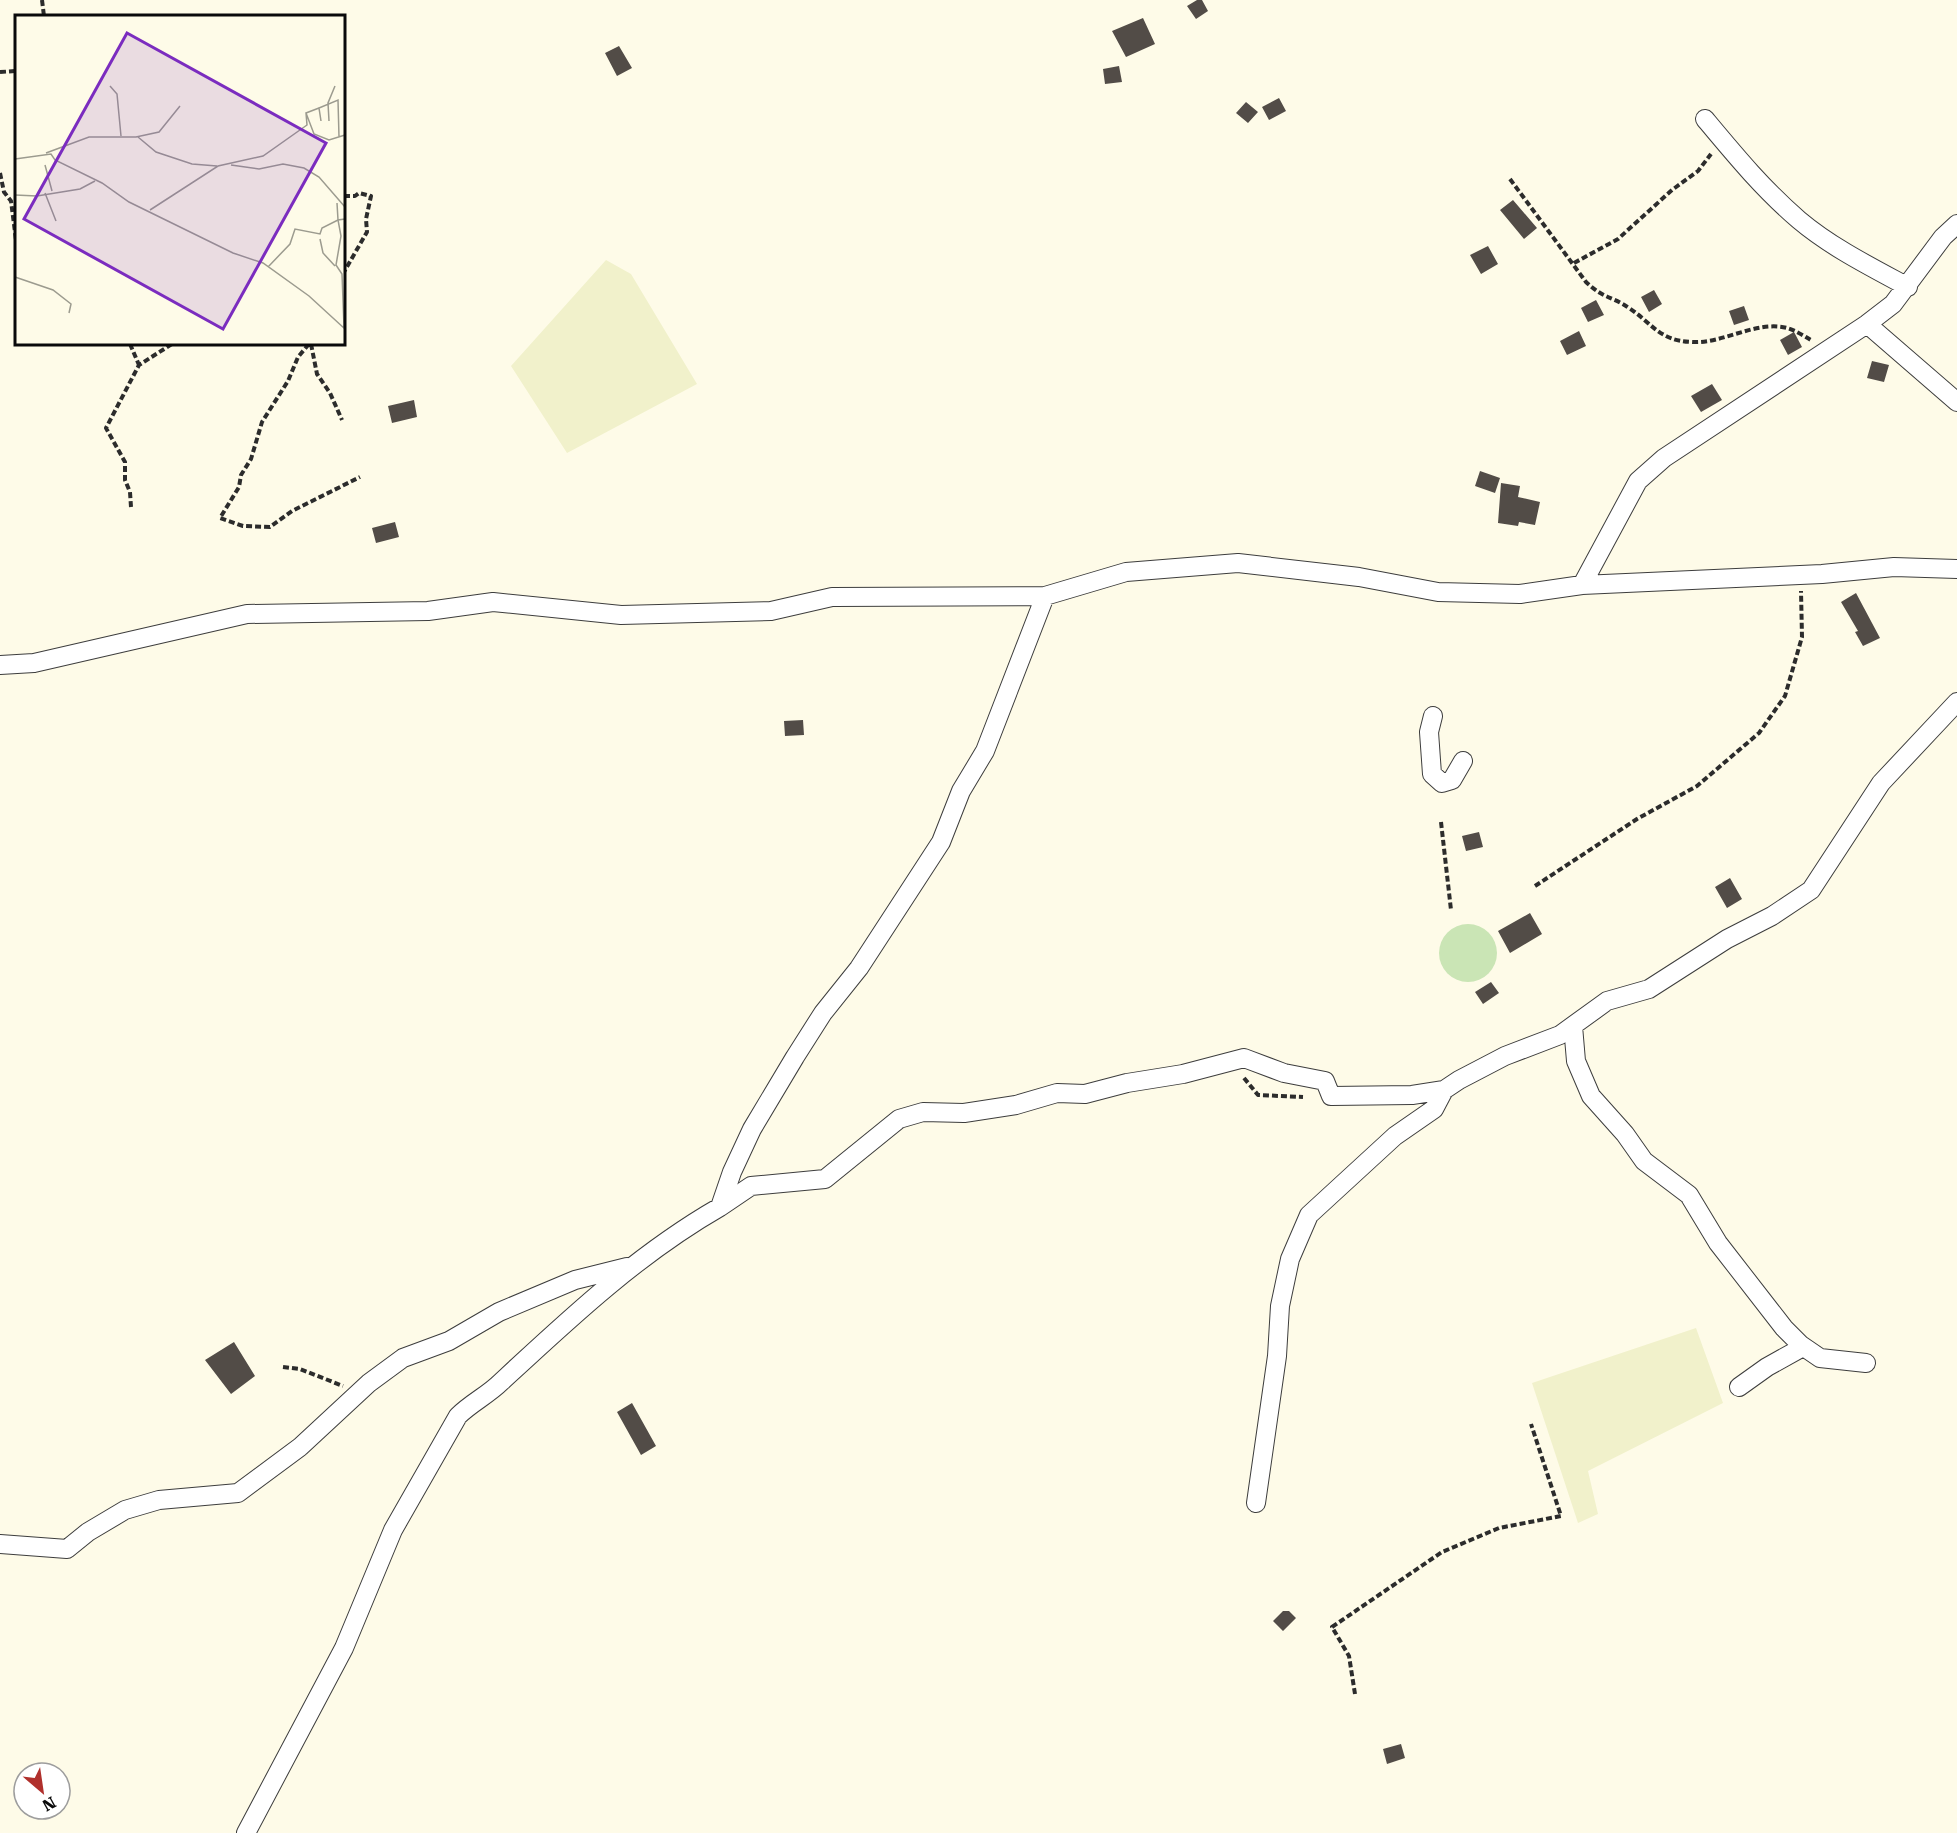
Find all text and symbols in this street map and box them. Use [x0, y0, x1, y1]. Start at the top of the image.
inset map [15, 15, 345, 345]
north arrow [12, 1761, 72, 1821]
text: N [39, 1792, 59, 1815]

